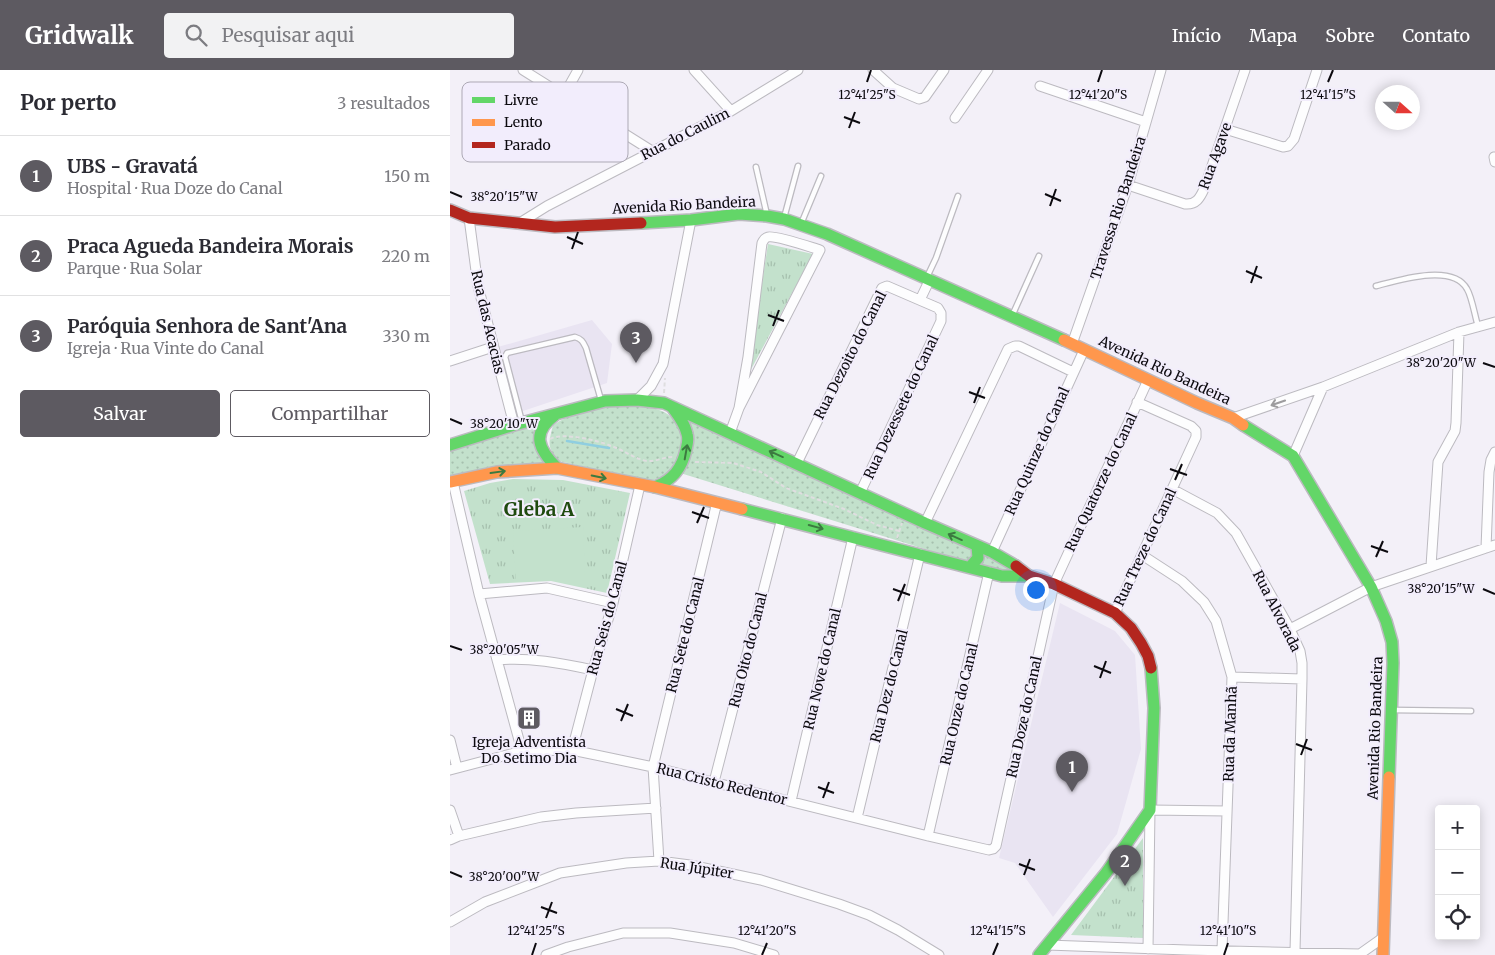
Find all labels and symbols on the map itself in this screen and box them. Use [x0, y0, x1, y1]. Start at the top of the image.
legend [462, 82, 628, 162]
north arrow [1375, 85, 1420, 130]
text: 12°41'25"S [838, 87, 896, 102]
text: 12°41'20"S [1069, 87, 1127, 102]
text: 12°41'15"S [1300, 87, 1356, 102]
text: Livre [504, 91, 538, 109]
street label: Rua do Caulim [638, 104, 732, 164]
text: Lento [504, 113, 543, 131]
street label: Rua Agave [1195, 120, 1235, 192]
street label: Travessa Rio Bandeira [1086, 134, 1150, 282]
text: Parado [504, 136, 551, 154]
text: 38°20'15"W [470, 189, 539, 204]
street label: Avenida Rio Bandeira [611, 192, 757, 218]
street label: Rua das Acacias [467, 268, 509, 376]
street label: Rua Dezoito do Canal [810, 287, 891, 422]
pin: 3 [620, 322, 652, 363]
street label: Rua Dezessete do Canal [860, 331, 943, 482]
street label: Avenida Rio Bandeira [1095, 331, 1234, 409]
text: 38°20'20"W [1406, 355, 1477, 370]
street label: Rua Quinze do Canal [1001, 384, 1074, 518]
one-way arrow [1270, 398, 1286, 408]
street label: Rua Quatorze do Canal [1061, 409, 1141, 554]
text: 38°20'10"W [470, 416, 539, 431]
one-way arrow [681, 445, 691, 461]
one-way arrow [769, 448, 784, 458]
one-way arrow [489, 467, 505, 477]
one-way arrow [590, 472, 606, 482]
street label: Rua Treze do Canal [1110, 484, 1181, 609]
district label: Gleba A [504, 497, 575, 521]
one-way arrow [807, 523, 823, 532]
one-way arrow [948, 531, 963, 541]
street label: Rua Seis do Canal [583, 558, 631, 677]
street label: Rua Alvorada [1249, 567, 1305, 655]
street label: Rua Sete do Canal [662, 575, 708, 695]
your location [1023, 577, 1049, 603]
text: 38°20'15"W [1407, 581, 1476, 596]
street label: Rua Oito do Canal [725, 590, 771, 710]
street label: Rua Nove do Canal [799, 606, 845, 732]
street label: Rua Dez do Canal [866, 627, 912, 745]
street label: Rua Onze do Canal [936, 641, 982, 767]
text: 38°20'05"W [469, 642, 540, 657]
street label: Rua Doze do Canal [1002, 654, 1046, 780]
street label: Avenida Rio Bandeira [1363, 655, 1387, 801]
street label: Rua da Manhã [1219, 685, 1241, 782]
building icon: Igreja Adventista Do Setimo Dia [516, 705, 542, 731]
place label: Igreja Adventista Do Setimo Dia [472, 733, 587, 767]
pin: 1 [1056, 751, 1088, 792]
street label: Rua Cristo Redentor [655, 759, 789, 809]
pin: 2 [1109, 845, 1141, 886]
street label: Rua Júpiter [659, 853, 735, 883]
text: 38°20'00"W [469, 869, 540, 884]
text: 12°41'25"S [507, 923, 565, 938]
text: 12°41'20"S [738, 923, 796, 938]
text: 12°41'15"S [970, 923, 1026, 938]
text: 12°41'10"S [1200, 923, 1256, 938]

